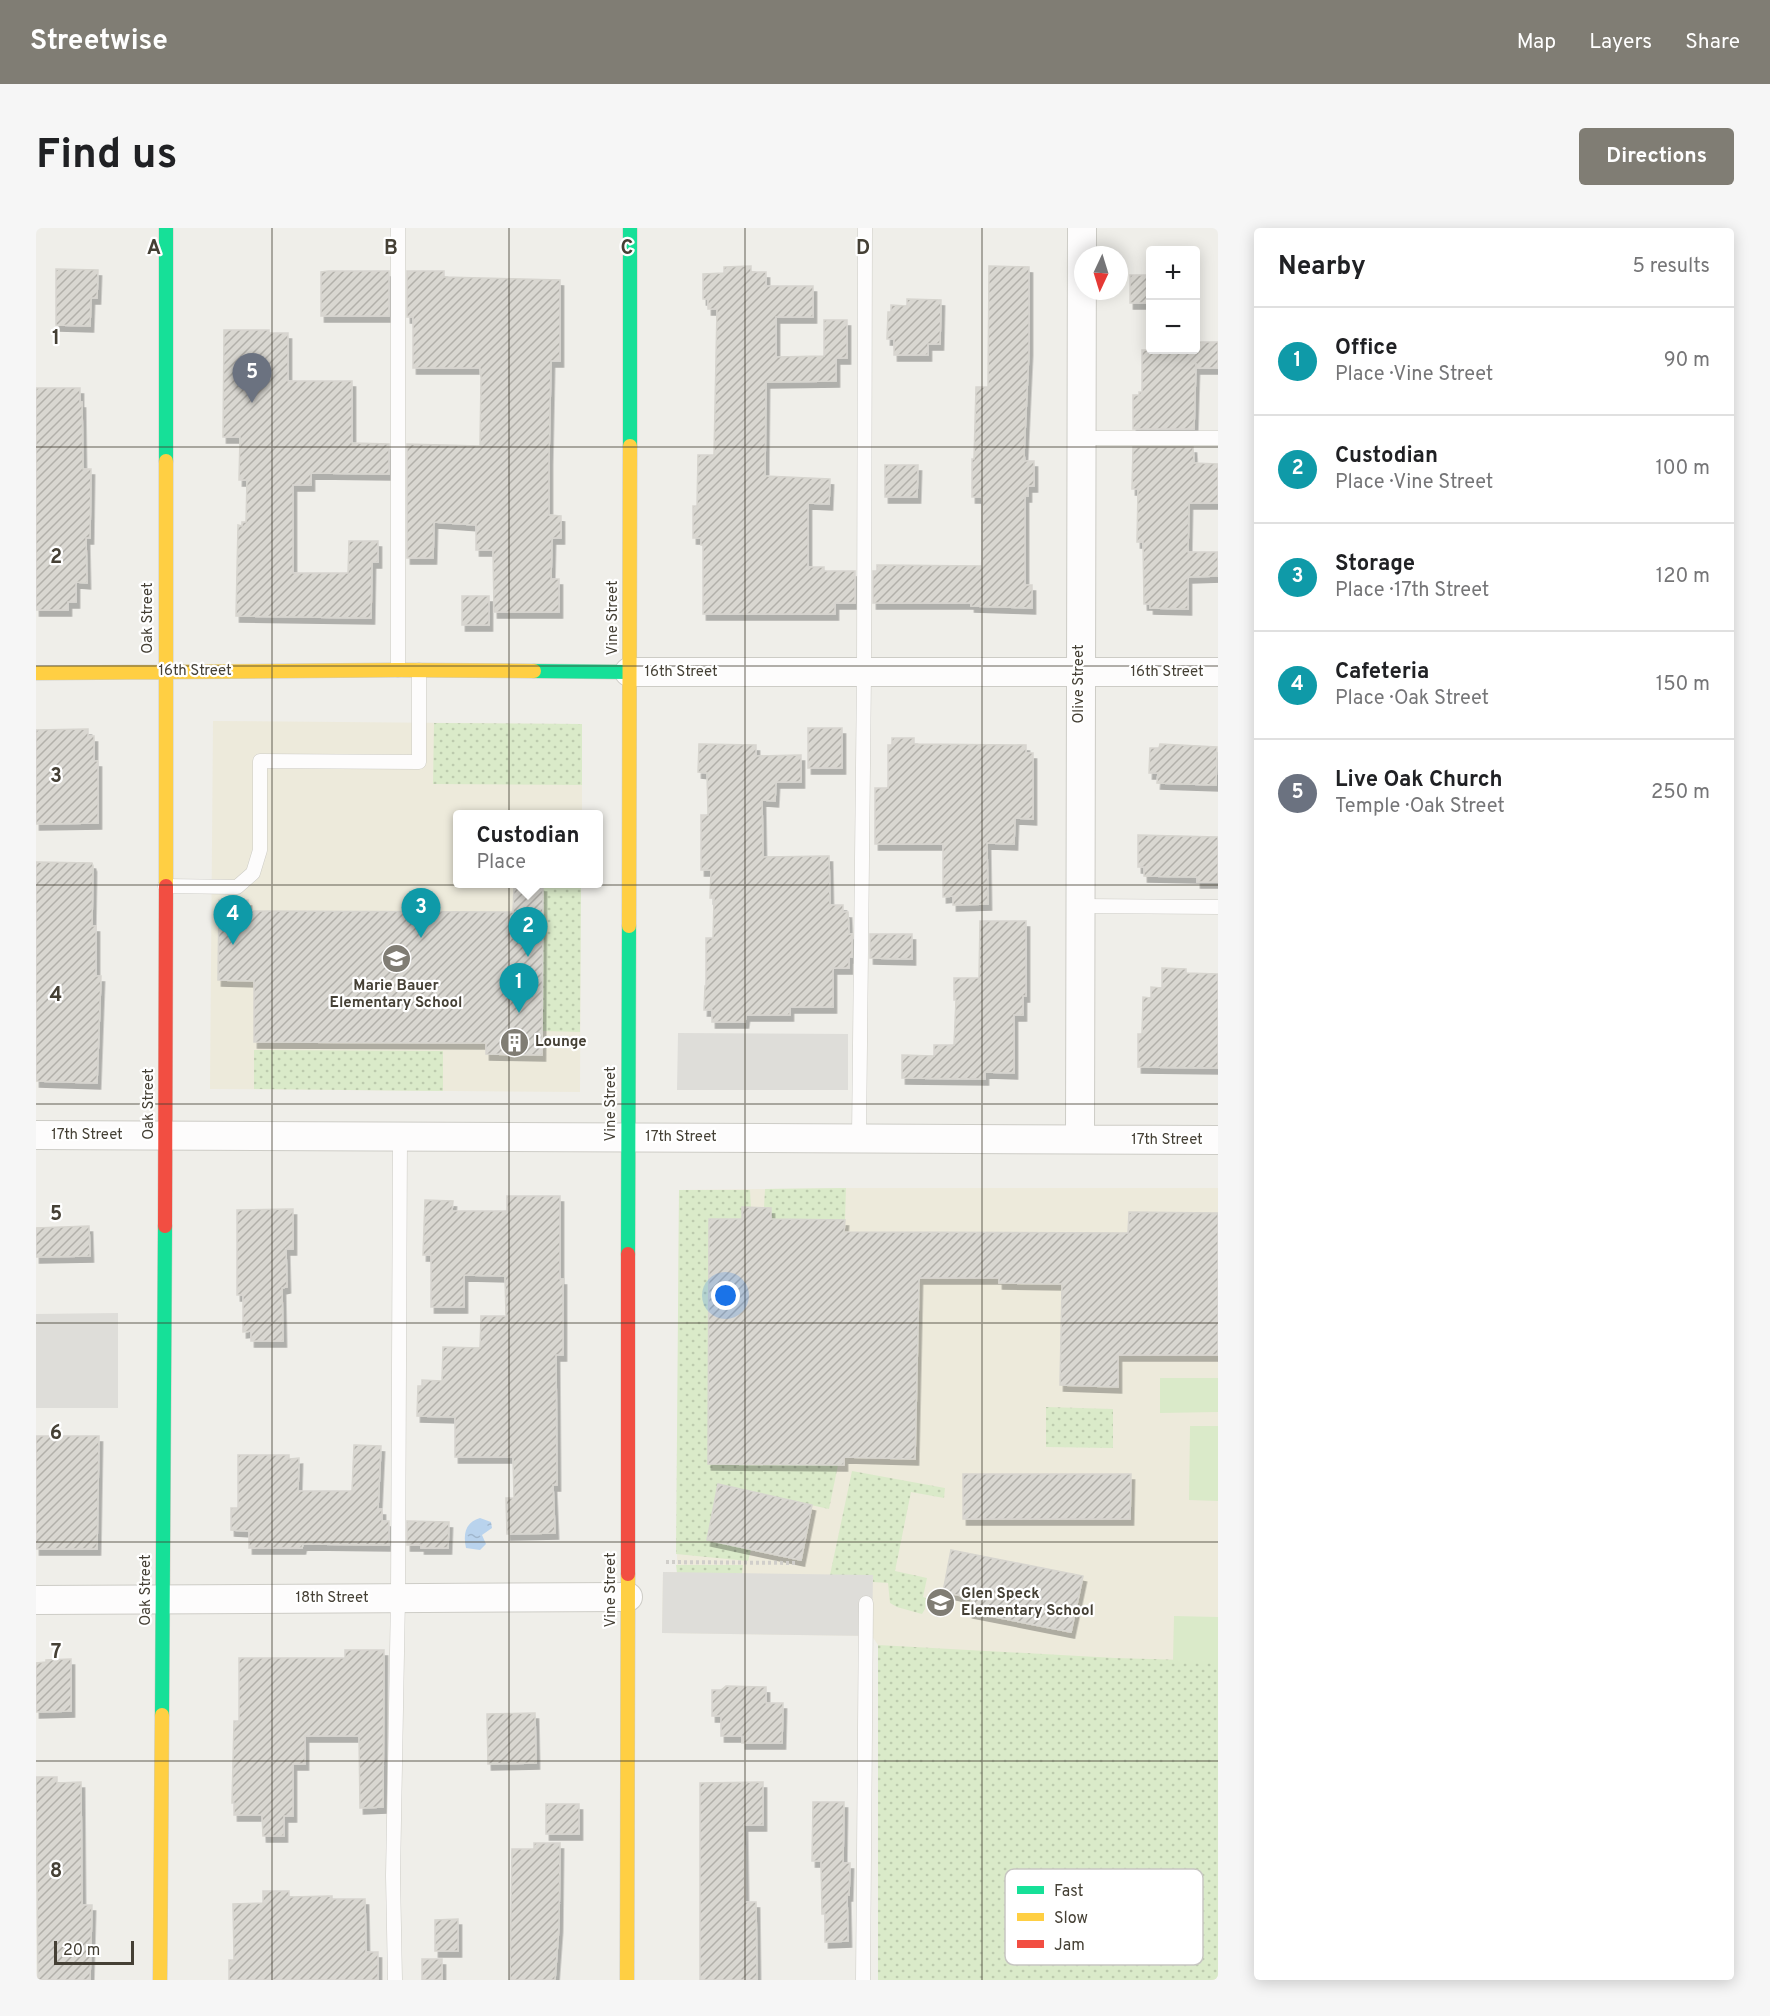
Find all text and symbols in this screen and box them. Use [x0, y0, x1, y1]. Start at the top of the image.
text: Streetwise [30, 24, 168, 60]
text: Map [1517, 29, 1556, 56]
text: Layers [1589, 29, 1652, 56]
text: Share [1685, 29, 1740, 56]
button: Directions [1579, 128, 1734, 185]
text: Find us [36, 130, 177, 183]
text: A [147, 236, 161, 262]
text: B [384, 236, 398, 262]
text: C [621, 236, 633, 262]
text: D [856, 236, 870, 262]
north arrow [1074, 246, 1128, 300]
map controls [1146, 246, 1200, 354]
button: + [1146, 246, 1200, 300]
text: Nearby [1278, 251, 1366, 284]
text: 5 results [1633, 254, 1710, 280]
button: − [1146, 300, 1200, 354]
text: 1 [52, 326, 60, 352]
text: Office [1335, 335, 1397, 362]
text: 1 [1294, 348, 1302, 374]
text: 90 m [1664, 348, 1710, 374]
pin: 5 [232, 354, 272, 403]
text: Place · Vine Street [1335, 362, 1493, 388]
text: Custodian [1335, 443, 1438, 470]
text: 2 [1291, 456, 1304, 482]
text: 100 m [1655, 456, 1710, 482]
text: Place · Vine Street [1335, 470, 1493, 496]
text: 2 [50, 545, 62, 571]
text: Storage [1335, 551, 1415, 578]
text: 3 [1292, 564, 1304, 590]
text: 120 m [1656, 564, 1710, 590]
text: Place · 17th Street [1335, 578, 1489, 604]
street label: Vine Street [604, 580, 623, 656]
street label: Oak Street [139, 582, 158, 654]
street label: Olive Street [1070, 644, 1089, 724]
text: Cafeteria [1335, 659, 1429, 686]
street label: 16th Street [158, 662, 232, 681]
street label: 16th Street [644, 663, 718, 682]
street label: 16th Street [1130, 663, 1204, 682]
text: 4 [1291, 672, 1304, 698]
text: 150 m [1656, 672, 1710, 698]
text: Place · Oak Street [1335, 686, 1489, 712]
text: 3 [50, 764, 62, 790]
text: Live Oak Church [1335, 767, 1503, 794]
text: 5 [1291, 780, 1304, 806]
text: 250 m [1651, 780, 1710, 806]
text: Temple · Oak Street [1335, 794, 1505, 820]
popup [453, 810, 603, 888]
text: Custodian [476, 823, 580, 850]
text: Place [476, 850, 526, 876]
pin: 3 [402, 888, 440, 938]
pin: 4 [214, 896, 252, 945]
pin: 2 [508, 908, 548, 957]
school or university icon: Marie Bauer Elementary School [380, 943, 412, 975]
pin: 1 [500, 964, 538, 1013]
place label: Marie Bauer Elementary School [330, 977, 462, 1013]
text: 4 [50, 983, 62, 1009]
building icon: Lounge [498, 1026, 530, 1058]
place label: Lounge [535, 1033, 587, 1052]
street label: Vine Street [602, 1066, 621, 1142]
street label: Oak Street [140, 1068, 159, 1140]
street label: 17th Street [51, 1126, 123, 1145]
street label: 17th Street [645, 1128, 717, 1147]
street label: 17th Street [1131, 1131, 1203, 1150]
text: 5 [50, 1202, 62, 1228]
your location [711, 1281, 740, 1310]
text: 6 [50, 1421, 62, 1447]
street label: Vine Street [602, 1552, 621, 1628]
street label: Oak Street [137, 1554, 156, 1626]
place label: Glen Speck Elementary School [961, 1585, 1094, 1621]
school or university icon: Glen Speck Elementary School [924, 1587, 956, 1619]
street label: 18th Street [295, 1589, 369, 1608]
text: 7 [51, 1640, 61, 1666]
text: 8 [50, 1859, 62, 1885]
legend [1005, 1869, 1203, 1965]
text: Fast [1054, 1882, 1084, 1902]
text: Slow [1054, 1909, 1088, 1929]
text: Jam [1054, 1936, 1085, 1956]
scale bar [54, 1938, 134, 1966]
text: 20 m [63, 1941, 100, 1961]

